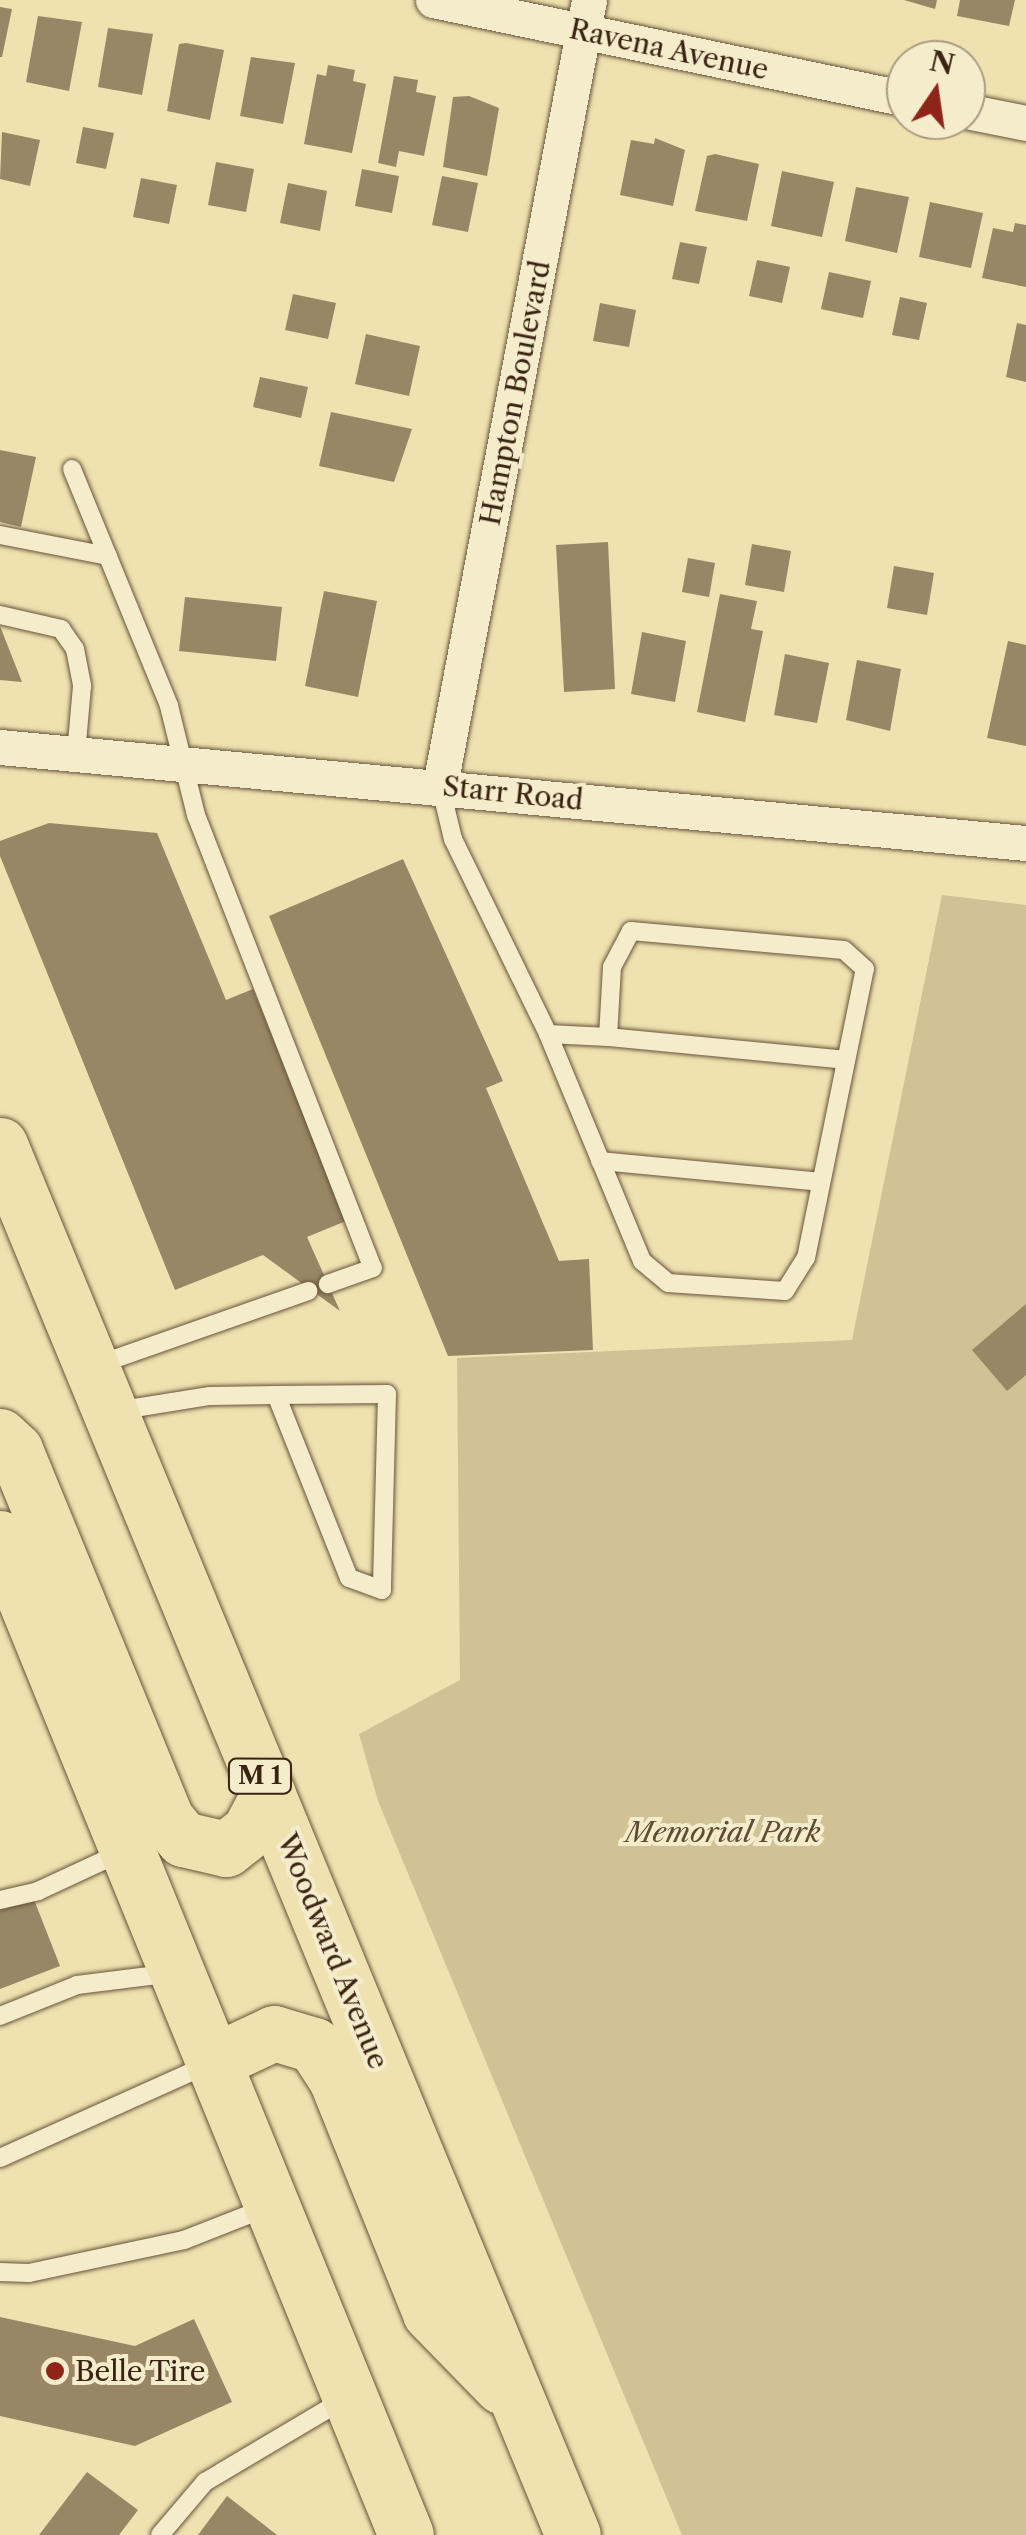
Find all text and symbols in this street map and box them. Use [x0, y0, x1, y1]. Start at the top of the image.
street label: Ravena Avenue [566, 11, 772, 87]
north arrow [886, 40, 986, 140]
text: N [927, 43, 958, 82]
street label: Hampton Boulevard [473, 258, 557, 528]
street label: Starr Road [441, 769, 585, 817]
road number: M 1 [228, 1756, 292, 1796]
park label: Memorial Park [625, 1815, 821, 1849]
street label: Woodward Avenue [270, 1828, 396, 2074]
place label: Belle Tire [75, 2354, 206, 2388]
marker: Belle Tire [44, 2360, 66, 2382]

